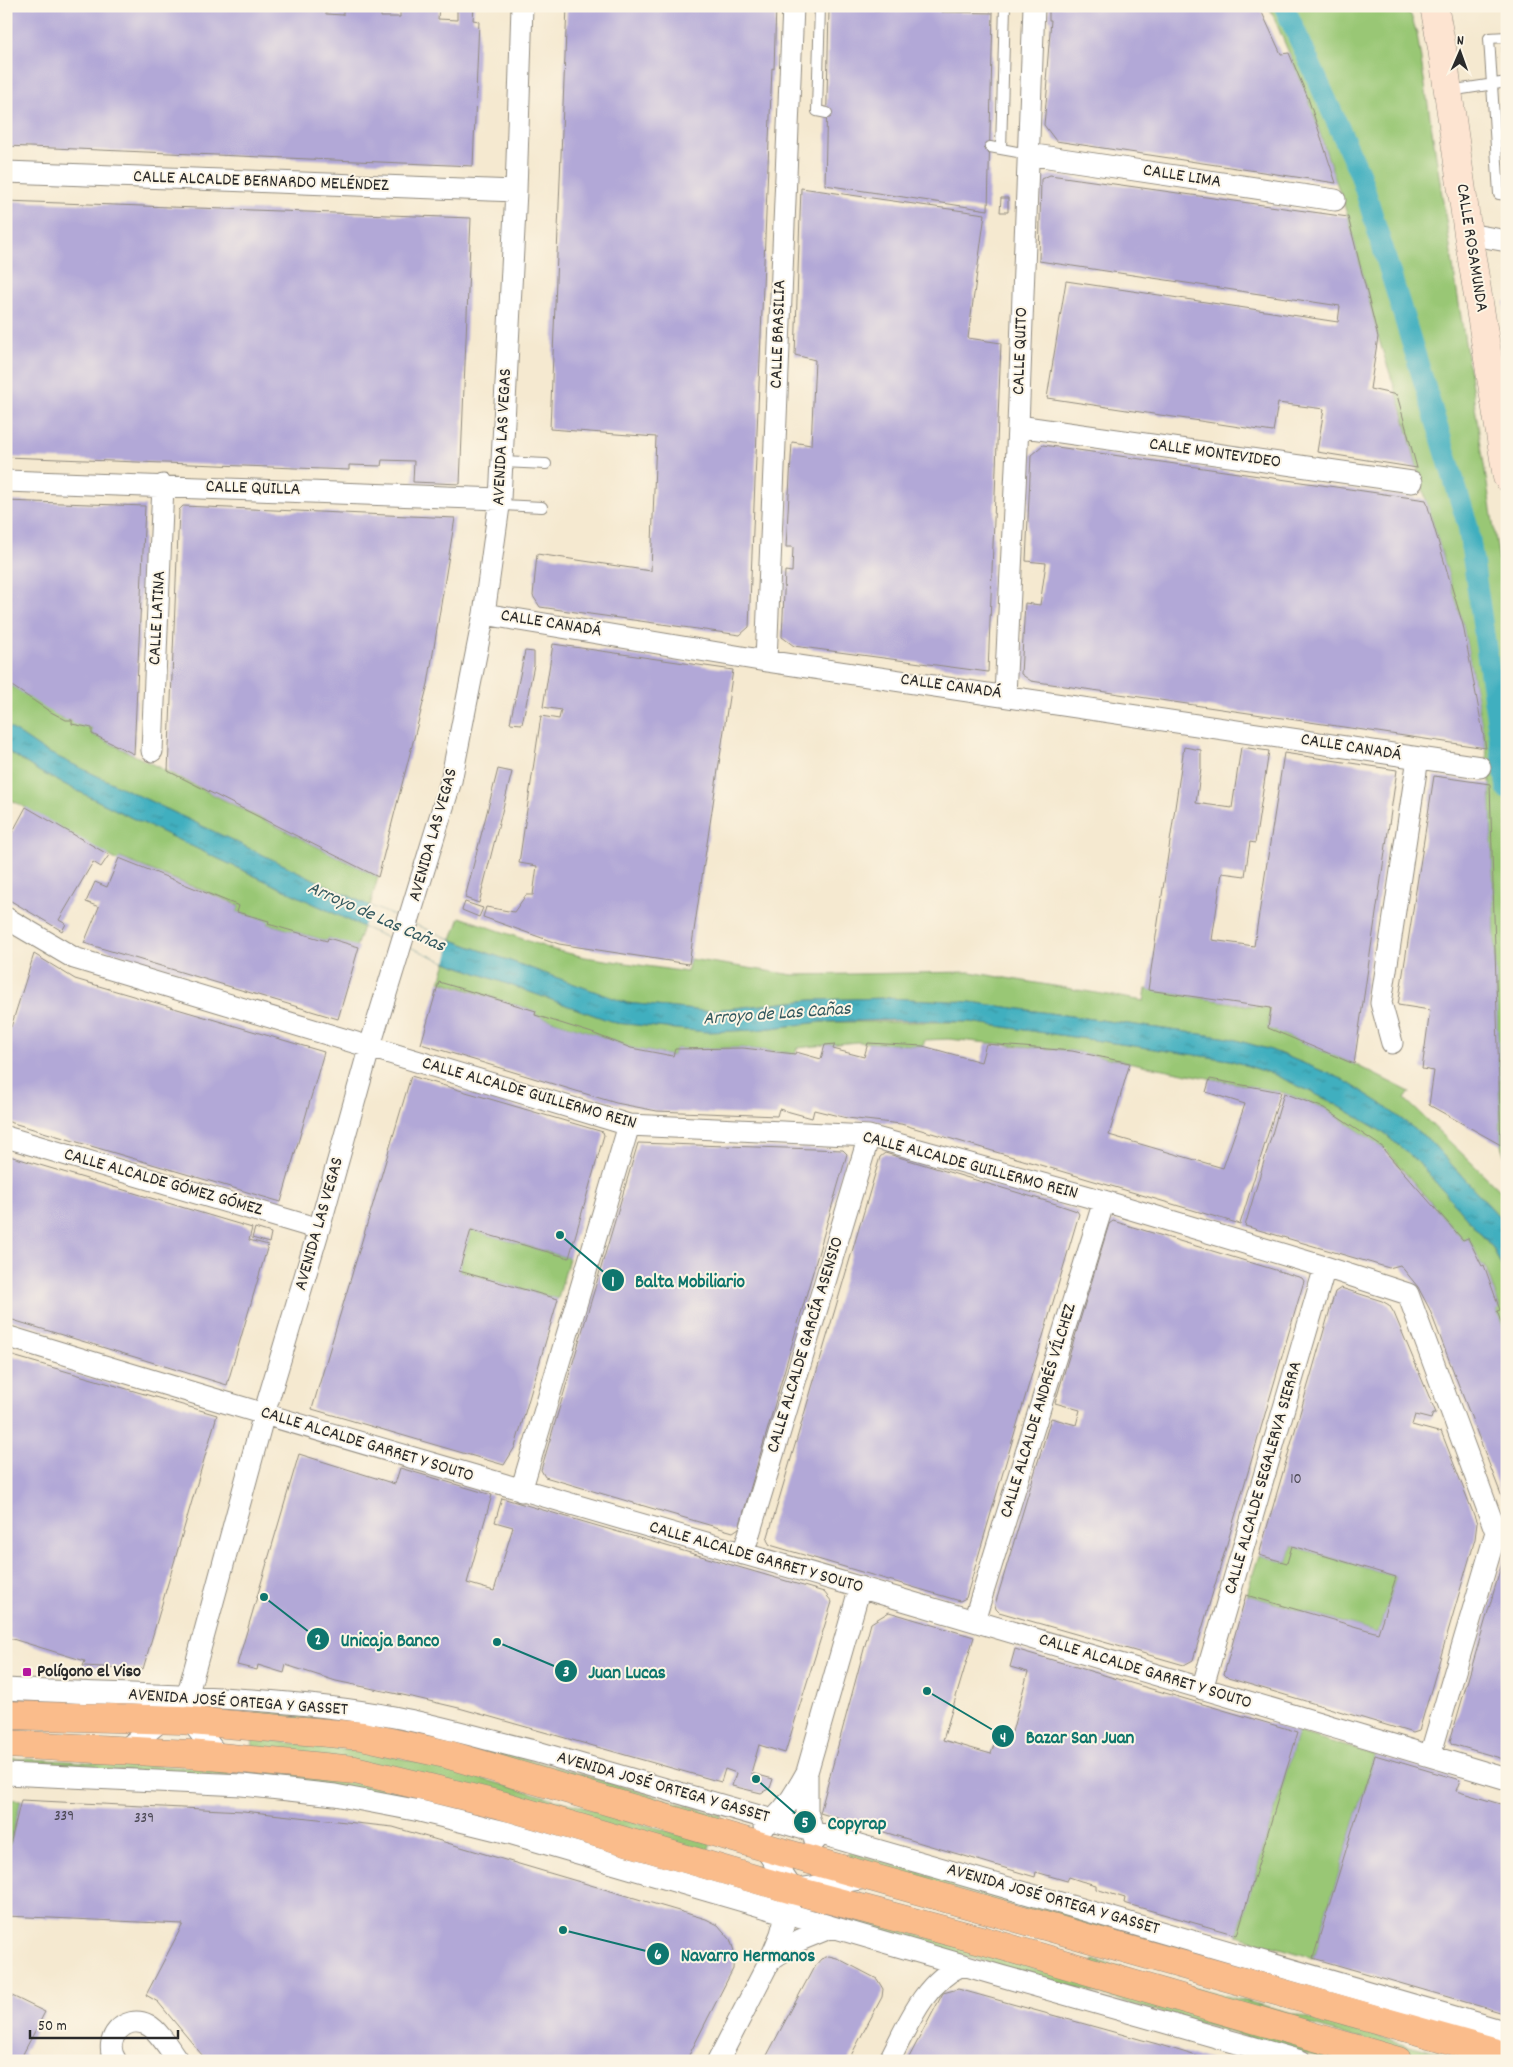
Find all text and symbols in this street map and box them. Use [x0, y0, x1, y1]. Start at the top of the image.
north arrow [1436, 28, 1486, 78]
text: N [1457, 31, 1464, 51]
street label: CALLE LIMA [1141, 158, 1223, 196]
street label: CALLE ALCALDE BERNARDO MELÉNDEZ [133, 165, 389, 199]
street label: CALLE ROSAMUNDA [1448, 182, 1494, 314]
street label: CALLE BRASILIA [765, 279, 793, 389]
street label: CALLE QUITO [1007, 307, 1035, 395]
street label: AVENIDA LAS VEGAS [487, 368, 519, 506]
street label: CALLE MONTEVIDEO [1147, 432, 1283, 476]
street label: CALLE QUILLA [205, 475, 301, 503]
street label: CALLE LATINA [143, 570, 173, 666]
street label: CALLE CANADÁ [499, 604, 603, 644]
street label: CALLE CANADÁ [899, 668, 1003, 706]
street label: CALLE CANADÁ [1299, 728, 1403, 768]
street label: AVENIDA LAS VEGAS [403, 766, 465, 904]
water label: Arroyo de Las Cañas [303, 876, 450, 961]
water label: Arroyo de Las Cañas [702, 996, 853, 1034]
street label: CALLE ALCALDE GUILLERMO REIN [419, 1051, 639, 1137]
street label: CALLE ALCALDE GUILLERMO REIN [860, 1125, 1080, 1207]
street label: CALLE ALCALDE GÓMEZ GÓMEZ [61, 1143, 265, 1223]
street label: AVENIDA LAS VEGAS [289, 1155, 351, 1293]
street label: CALLE ALCALDE GARCÍA ASENSIO [761, 1234, 851, 1456]
callout: Balta Mobiliario [600, 1263, 755, 1297]
text: Balta Mobiliario [635, 1270, 745, 1297]
text: 1 [611, 1272, 615, 1294]
street label: CALLE ALCALDE ANDRÉS VÍLCHEZ [994, 1301, 1084, 1521]
street label: CALLE ALCALDE SEGALERVA SIERRA [1219, 1358, 1309, 1598]
street label: CALLE ALCALDE GARRET Y SOUTO [257, 1401, 477, 1489]
house number: 10 [1290, 1469, 1302, 1491]
street label: CALLE ALCALDE GARRET Y SOUTO [646, 1515, 866, 1601]
callout: Unicaja Banco [306, 1622, 450, 1656]
street label: CALLE ALCALDE GARRET Y SOUTO [1035, 1628, 1255, 1716]
text: Unicaja Banco [341, 1629, 440, 1656]
text: 2 [315, 1630, 321, 1652]
callout: Juan Lucas [554, 1654, 676, 1688]
place label: Polígono el Viso [37, 1660, 141, 1685]
text: Juan Lucas [588, 1661, 666, 1688]
text: 3 [563, 1662, 570, 1684]
marker: Polígono el Viso [21, 1666, 33, 1678]
street label: AVENIDA JOSÉ ORTEGA Y GASSET [127, 1683, 349, 1723]
callout: Bazar San Juan [991, 1719, 1145, 1753]
text: Bazar San Juan [1026, 1726, 1135, 1753]
text: 4 [1000, 1728, 1006, 1750]
street label: AVENIDA JOSÉ ORTEGA Y GASSET [554, 1746, 772, 1830]
callout: Copyrap [792, 1805, 896, 1839]
house number: 339 [54, 1806, 74, 1828]
house number: 339 [134, 1808, 154, 1830]
text: Copyrap [827, 1812, 887, 1839]
text: 5 [802, 1813, 809, 1835]
street label: AVENIDA JOSÉ ORTEGA Y GASSET [944, 1858, 1162, 1942]
callout: Navarro Hermanos [646, 1937, 825, 1971]
text: Navarro Hermanos [681, 1944, 815, 1971]
text: 6 [654, 1945, 662, 1967]
scale bar [30, 2007, 178, 2039]
text: 50 m [38, 2016, 67, 2038]

